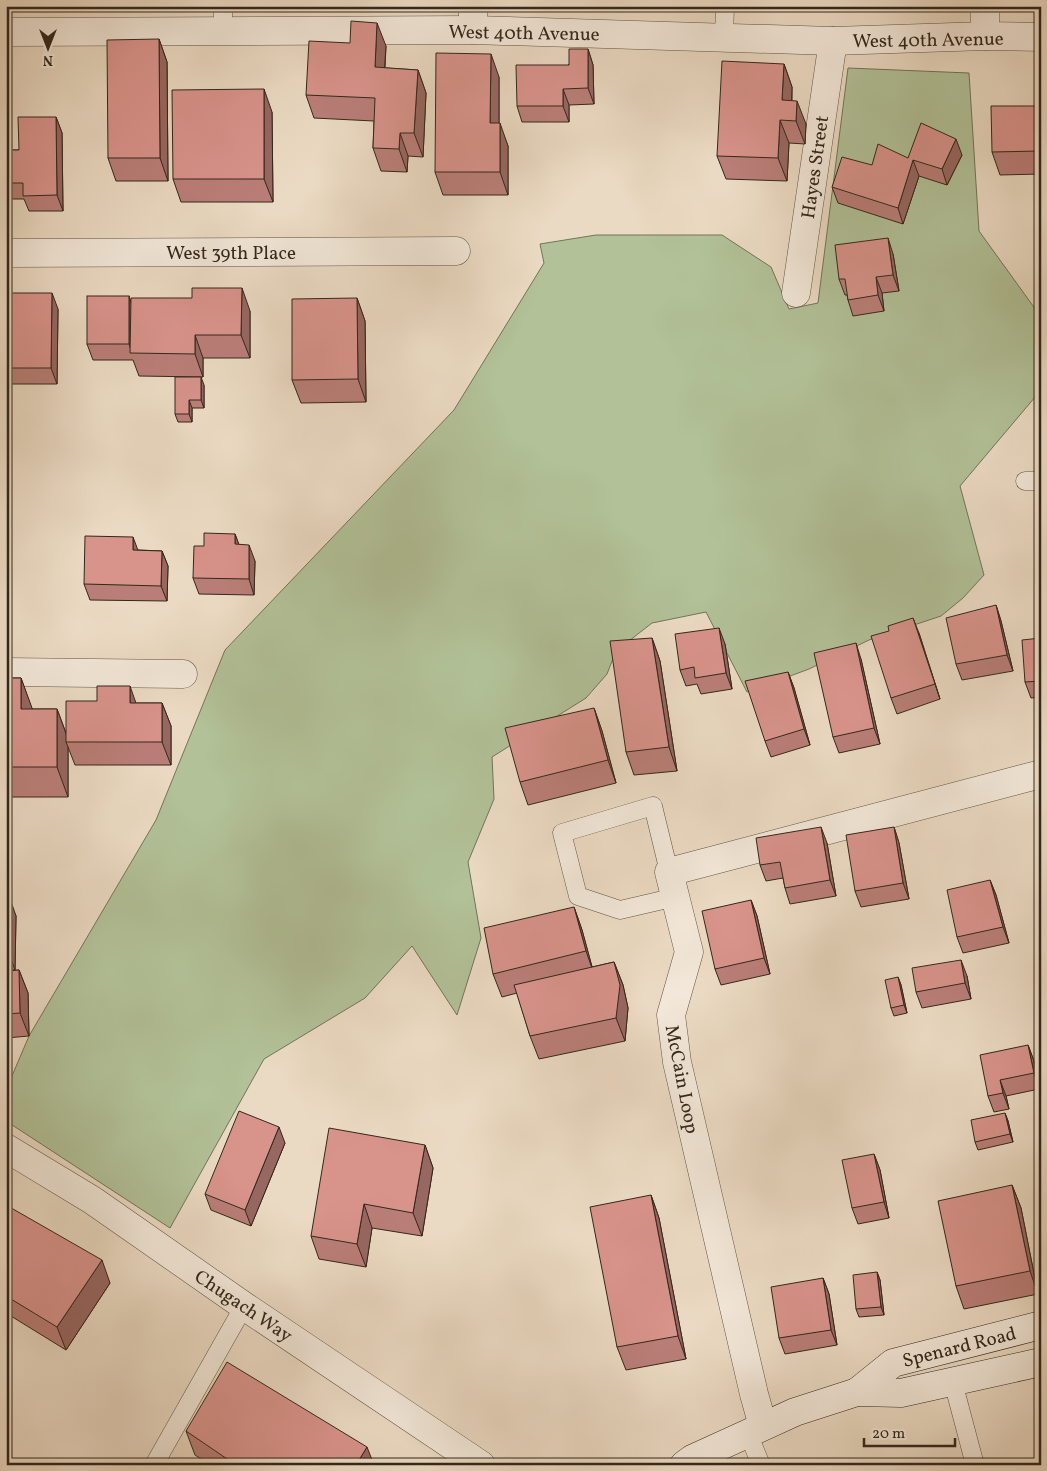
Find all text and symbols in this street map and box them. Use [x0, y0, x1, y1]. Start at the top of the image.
street label: West 40th Avenue [448, 20, 600, 48]
north arrow [22, 22, 72, 72]
street label: West 40th Avenue [852, 27, 1004, 55]
text: N [43, 50, 53, 69]
street label: Hayes Street [796, 114, 836, 221]
street label: West 39th Place [166, 241, 296, 267]
street label: McCain Loop [658, 1023, 704, 1136]
street label: Chugach Way [189, 1264, 297, 1349]
street label: Spenard Road [900, 1321, 1019, 1375]
scale bar [864, 1416, 956, 1448]
text: 20 m [872, 1424, 905, 1445]

